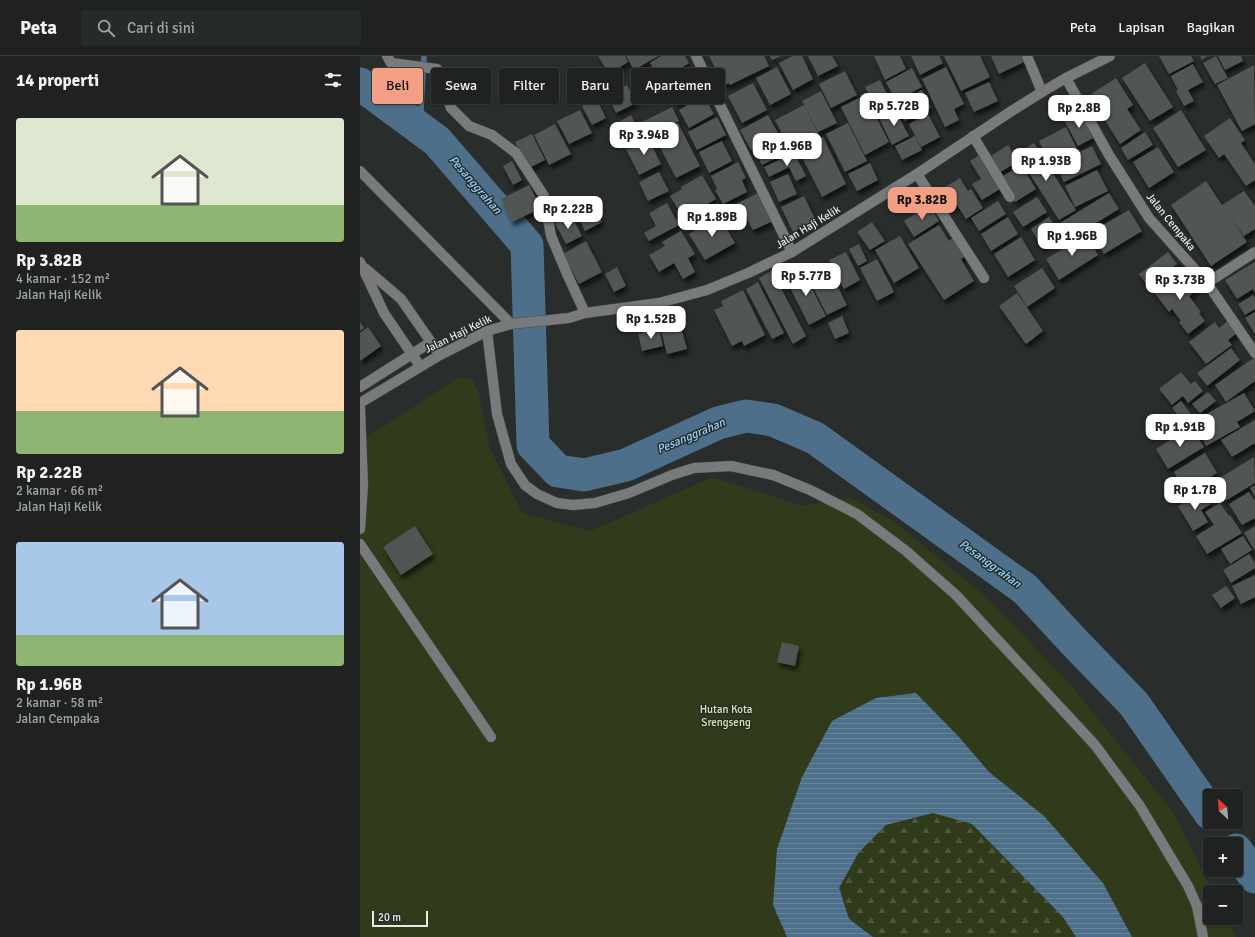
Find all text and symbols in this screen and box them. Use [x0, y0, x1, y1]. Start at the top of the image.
search box [81, 10, 361, 46]
text: Peta [20, 16, 57, 40]
icon: search [95, 17, 117, 39]
text: Cari di sini [127, 19, 195, 37]
text: Peta [1070, 19, 1096, 36]
text: Lapisan [1118, 19, 1165, 36]
text: Bagikan [1187, 19, 1235, 36]
chip: Beli [372, 68, 423, 104]
chip: Sewa [431, 68, 491, 104]
chip: Filter [499, 68, 559, 104]
chip: Baru [567, 68, 623, 104]
chip: Apartemen [631, 68, 725, 104]
icon: filters [322, 69, 344, 91]
text: 14 properti [16, 70, 99, 91]
pin: Rp 5.72B [853, 93, 935, 127]
pin: Rp 2.8B [1042, 95, 1116, 129]
text: Rp 5.72B [869, 98, 919, 114]
text: Rp 2.8B [1057, 100, 1101, 116]
pin: Rp 3.94B [603, 122, 685, 156]
text: Rp 3.94B [619, 127, 669, 143]
pin: Rp 1.96B [746, 133, 828, 167]
text: Rp 1.96B [762, 138, 812, 154]
icon: home [144, 144, 216, 216]
pin: Rp 1.93B [1005, 148, 1087, 182]
water label: Pesanggrahan [446, 153, 505, 218]
text: Rp 1.93B [1021, 153, 1071, 169]
pin: Rp 3.82B [881, 187, 963, 221]
street label: Jalan Cempaka [1144, 190, 1199, 254]
text: Rp 3.82B [897, 192, 947, 208]
pin: Rp 2.22B [527, 196, 609, 230]
text: Rp 2.22B [543, 201, 593, 217]
street label: Jalan Haji Kelik [774, 203, 843, 251]
pin: Rp 1.89B [671, 204, 753, 238]
text: Rp 1.89B [687, 209, 737, 225]
pin: Rp 1.96B [1031, 223, 1113, 257]
text: Rp 1.96B [1047, 228, 1097, 244]
text: Rp 3.82B [16, 250, 82, 271]
pin: Rp 5.77B [765, 263, 847, 297]
pin: Rp 3.73B [1139, 267, 1221, 301]
text: Rp 5.77B [781, 268, 831, 284]
text: 4 kamar · 152 m² [16, 271, 110, 287]
text: Rp 3.73B [1155, 272, 1205, 288]
text: Jalan Haji Kelik [16, 287, 102, 303]
pin: Rp 1.52B [610, 306, 692, 340]
text: Rp 1.52B [626, 311, 676, 327]
street label: Jalan Haji Kelik [423, 312, 494, 356]
icon: home [144, 356, 216, 428]
pin: Rp 1.91B [1139, 414, 1221, 448]
water label: Pesanggrahan [655, 415, 728, 457]
text: Rp 1.91B [1155, 419, 1205, 435]
text: Rp 2.22B [16, 462, 82, 483]
pin: Rp 1.7B [1158, 477, 1232, 511]
text: Rp 1.7B [1173, 482, 1217, 498]
text: 2 kamar · 66 m² [16, 483, 103, 499]
text: Jalan Haji Kelik [16, 499, 102, 515]
water label: Pesanggrahan [956, 537, 1024, 592]
icon: home [144, 568, 216, 640]
text: Rp 1.96B [16, 674, 82, 695]
text: 2 kamar · 58 m² [16, 695, 103, 711]
park label: Hutan Kota Srengseng [700, 703, 753, 729]
text: Jalan Cempaka [16, 711, 100, 727]
north arrow [1203, 789, 1243, 829]
map controls [1203, 789, 1243, 925]
button: + [1203, 837, 1243, 877]
button: − [1203, 885, 1243, 925]
scale bar [372, 909, 428, 928]
text: 20 m [378, 911, 401, 924]

